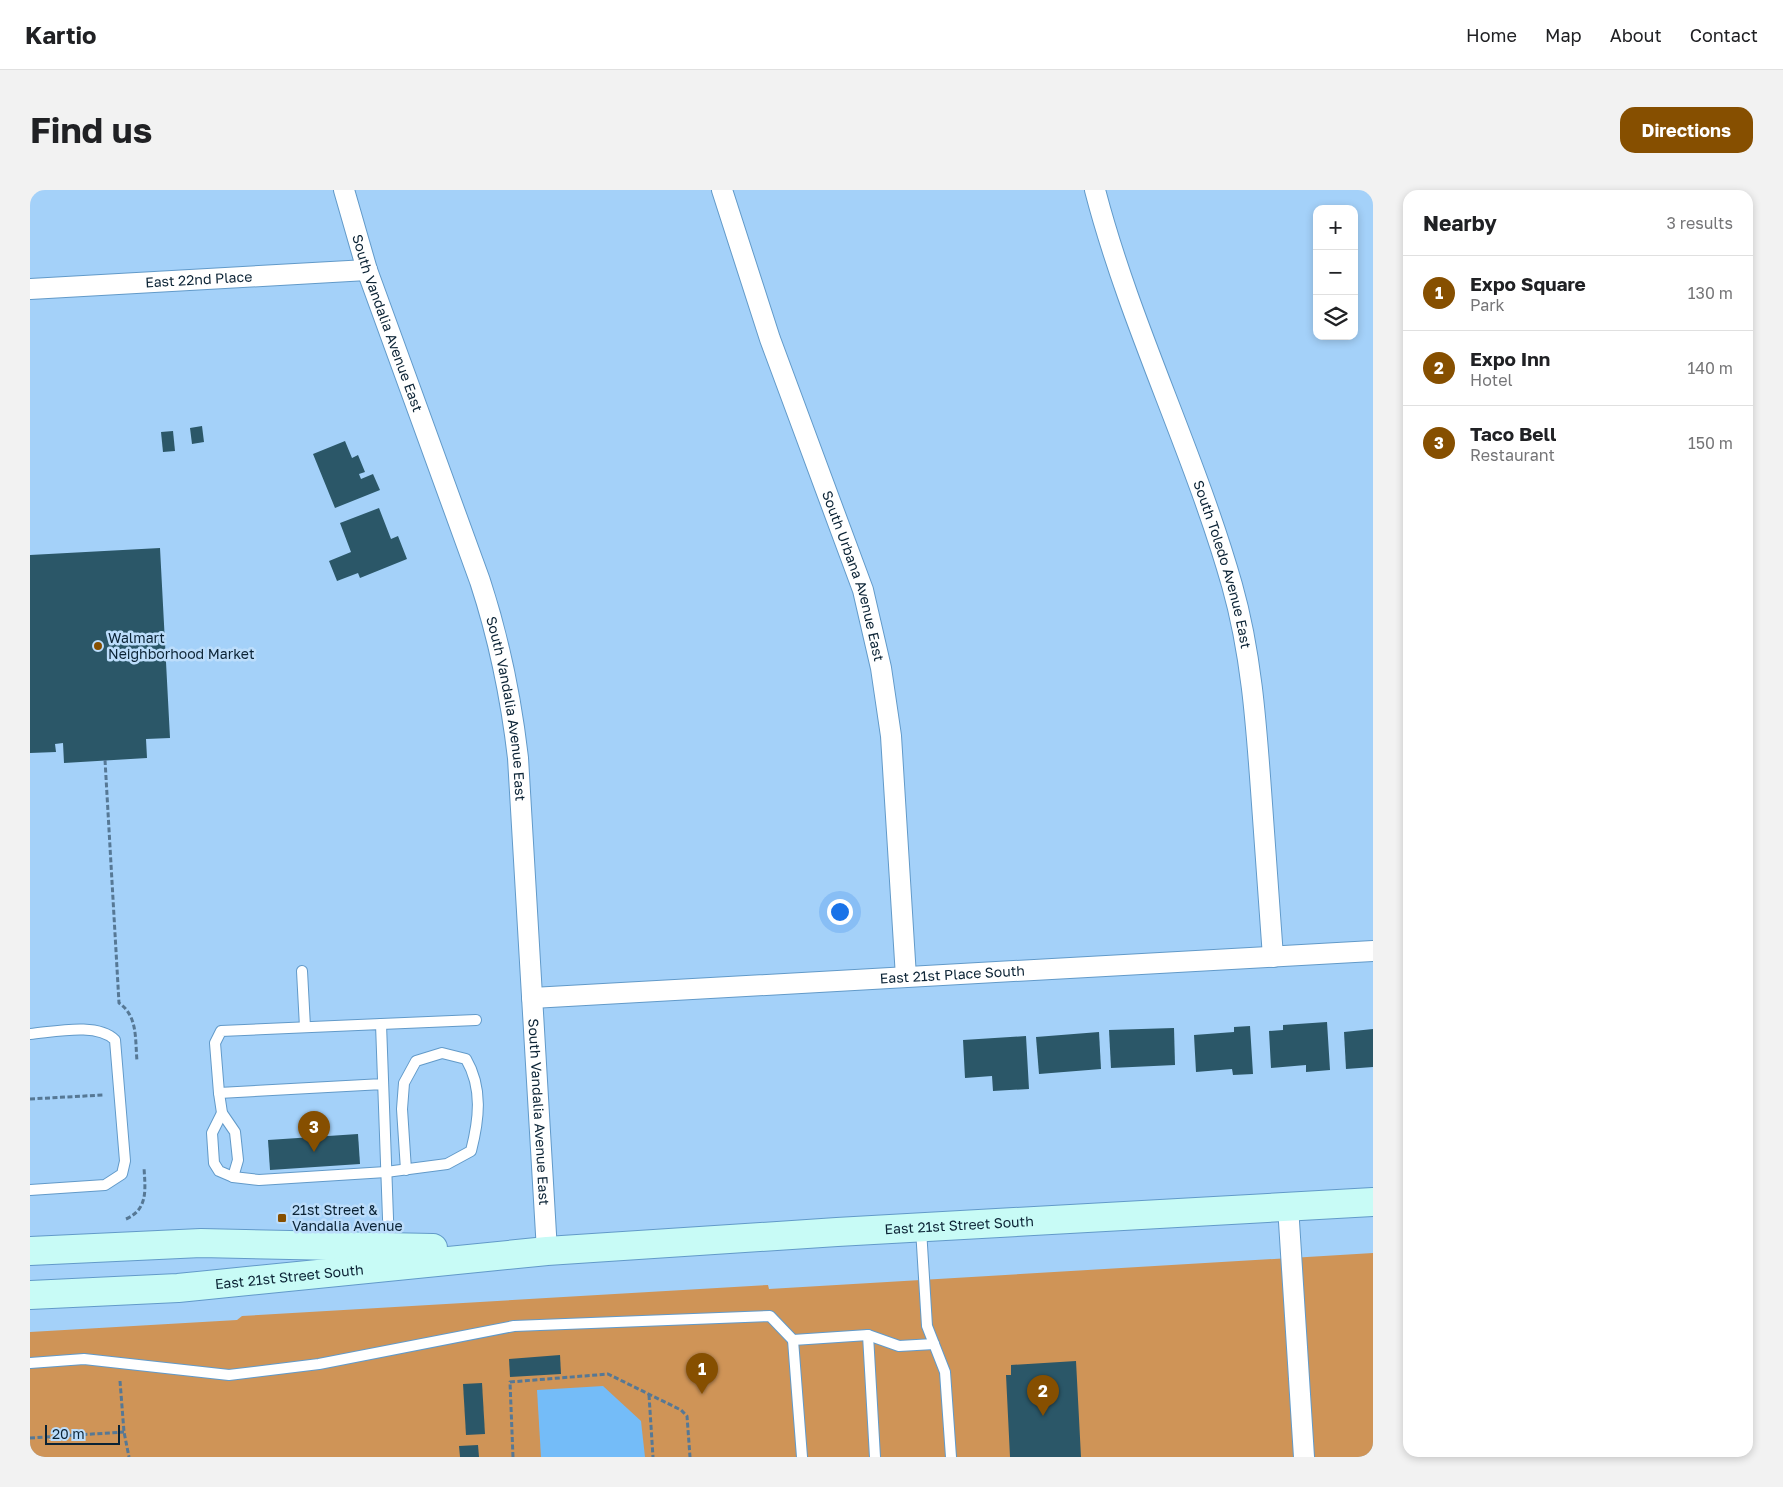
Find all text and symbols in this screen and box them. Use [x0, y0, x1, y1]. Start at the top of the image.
text: Kartio [25, 20, 97, 49]
text: Home [1466, 24, 1517, 46]
text: Map [1545, 24, 1582, 46]
text: About [1610, 24, 1662, 46]
text: Contact [1690, 24, 1758, 46]
button: Directions [1620, 107, 1753, 153]
text: Find us [30, 109, 152, 151]
map controls [1313, 205, 1358, 340]
button: + [1313, 205, 1358, 250]
text: Nearby [1423, 210, 1497, 236]
text: 3 results [1666, 213, 1733, 233]
street label: South Vandalia Avenue East [349, 232, 427, 414]
button: − [1313, 250, 1358, 295]
street label: East 22nd Place [145, 267, 253, 290]
text: Expo Square [1470, 272, 1586, 295]
text: 1 [1435, 283, 1443, 303]
text: 130 m [1688, 283, 1733, 303]
button: layers [1313, 295, 1358, 340]
text: Park [1470, 295, 1505, 315]
text: Expo Inn [1470, 347, 1550, 370]
text: 2 [1434, 358, 1444, 378]
text: 140 m [1687, 358, 1733, 378]
text: Hotel [1470, 370, 1513, 390]
text: Taco Bell [1470, 422, 1556, 445]
text: 3 [1434, 433, 1444, 453]
text: 150 m [1688, 433, 1733, 453]
text: Restaurant [1470, 445, 1555, 465]
street label: South Toledo Avenue East [1190, 478, 1255, 650]
street label: South Urbana Avenue East [819, 488, 888, 663]
street label: South Vandalia Avenue East [483, 614, 530, 802]
place label: Walmart Neighborhood Market [108, 629, 254, 662]
marker: Walmart Neighborhood Market [92, 640, 104, 652]
your location [827, 899, 853, 925]
street label: East 21st Place South [879, 961, 1025, 987]
street label: South Vandalia Avenue East [525, 1018, 553, 1206]
pin: 3 [298, 1111, 330, 1152]
place label: 21st Street & Vandalia Avenue [292, 1201, 403, 1234]
marker: 21st Street & Vandalia Avenue [276, 1212, 288, 1224]
street label: East 21st Street South [884, 1212, 1034, 1237]
street label: East 21st Street South [214, 1260, 364, 1292]
pin: 1 [686, 1353, 718, 1394]
pin: 2 [1027, 1375, 1059, 1416]
scale bar [45, 1422, 120, 1445]
text: 20 m [52, 1425, 85, 1442]

